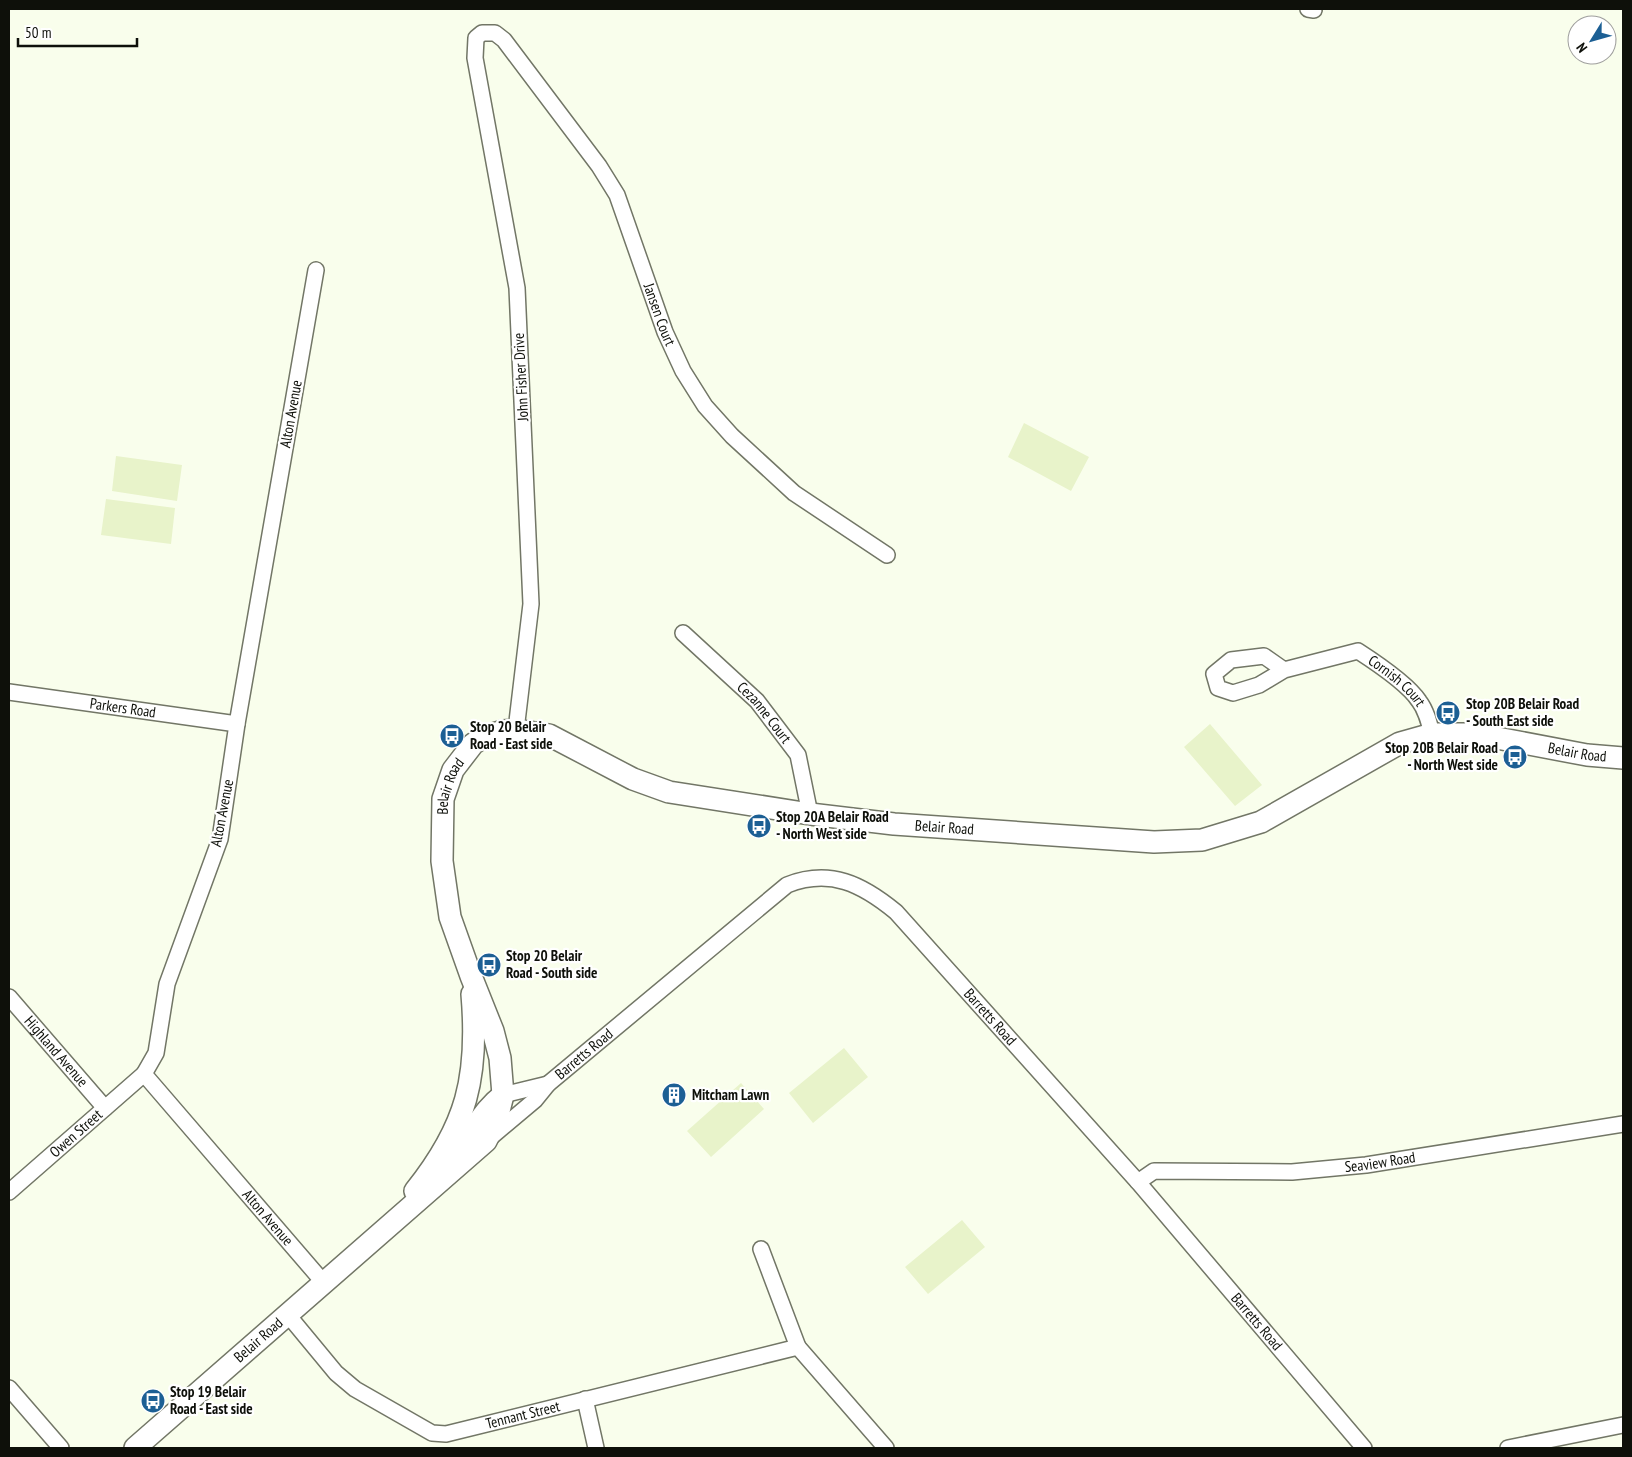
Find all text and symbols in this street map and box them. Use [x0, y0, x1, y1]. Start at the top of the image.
scale bar [18, 15, 136, 47]
north arrow [1567, 15, 1617, 65]
text: 50 m [25, 23, 51, 42]
text: N [1572, 39, 1591, 56]
street label: Jansen Court [639, 280, 680, 349]
street label: John Fisher Drive [509, 332, 532, 423]
street label: Alton Avenue [275, 379, 306, 449]
street label: Cornish Court [1365, 651, 1430, 710]
street label: Cezanne Court [733, 678, 796, 747]
street label: Parkers Road [89, 693, 157, 722]
place label: Stop 20B Belair Road - South East side [1466, 694, 1579, 730]
bus stop icon: Stop 20B Belair Road - South East side [1435, 700, 1461, 726]
place label: Stop 20 Belair Road - East side [470, 717, 553, 753]
bus stop icon: Stop 20 Belair Road - East side [439, 723, 465, 749]
place label: Stop 20B Belair Road - North West side [1385, 738, 1498, 774]
street label: Belair Road [1547, 738, 1607, 766]
bus stop icon: Stop 20B Belair Road - North West side [1502, 744, 1528, 770]
street label: Belair Road [433, 754, 468, 815]
street label: Alton Avenue [206, 778, 237, 848]
place label: Stop 20A Belair Road - North West side [776, 807, 889, 843]
bus stop icon: Stop 20A Belair Road - North West side [746, 813, 772, 839]
street label: Belair Road [914, 815, 975, 839]
place label: Stop 20 Belair Road - South side [506, 946, 597, 982]
bus stop icon: Stop 20 Belair Road - South side [476, 952, 502, 978]
street label: Barretts Road [960, 984, 1021, 1049]
street label: Highland Avenue [21, 1012, 92, 1091]
street label: Barretts Road [551, 1024, 617, 1083]
building icon: Mitcham Lawn [661, 1082, 687, 1108]
place label: Mitcham Lawn [692, 1085, 769, 1104]
street label: Owen Street [45, 1105, 106, 1161]
street label: Seaview Road [1344, 1147, 1417, 1176]
street label: Alton Avenue [238, 1185, 298, 1249]
street label: Barretts Road [1227, 1289, 1287, 1354]
street label: Belair Road [230, 1313, 287, 1366]
place label: Stop 19 Belair Road - East side [170, 1382, 253, 1418]
bus stop icon: Stop 19 Belair Road - East side [140, 1388, 166, 1414]
street label: Tennant Street [484, 1396, 562, 1433]

